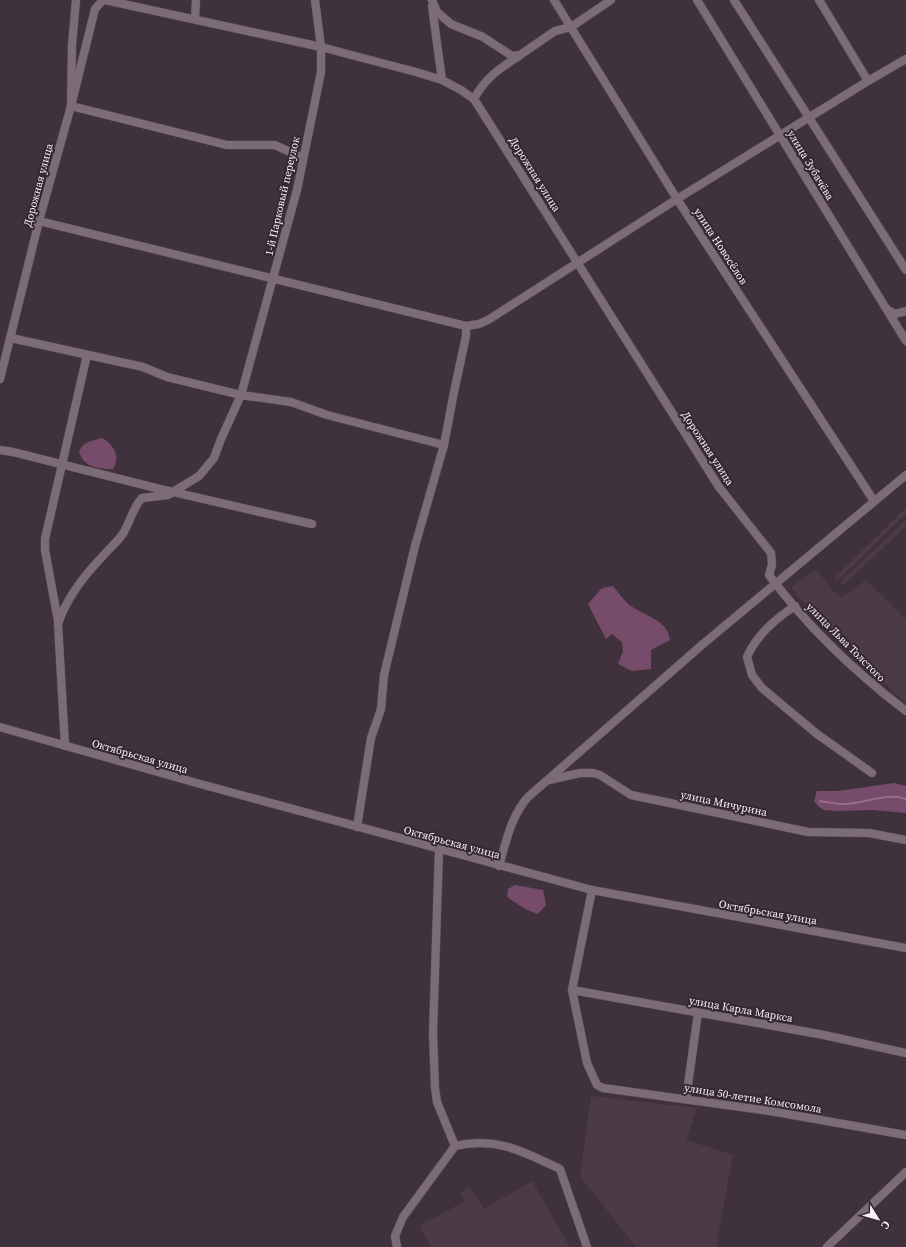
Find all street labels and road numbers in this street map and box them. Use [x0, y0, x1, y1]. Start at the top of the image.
street label: улица Зубачёва [784, 127, 838, 203]
street label: Дорожная улица [505, 134, 564, 215]
street label: 1-й Парковый переулок [261, 135, 303, 257]
street label: Дорожная улица [20, 141, 57, 229]
street label: улица Новосёлов [690, 205, 751, 288]
street label: Дорожная улица [678, 408, 737, 489]
street label: улица Льва Толстого [803, 599, 889, 685]
street label: Октябрьская улица [90, 736, 190, 777]
street label: улица Мичурина [679, 787, 769, 820]
street label: Октябрьская улица [402, 822, 502, 863]
street label: Октябрьская улица [718, 896, 819, 929]
street label: улица Карла Маркса [688, 993, 794, 1026]
street label: улица 50-летие Комсомола [683, 1080, 823, 1117]

